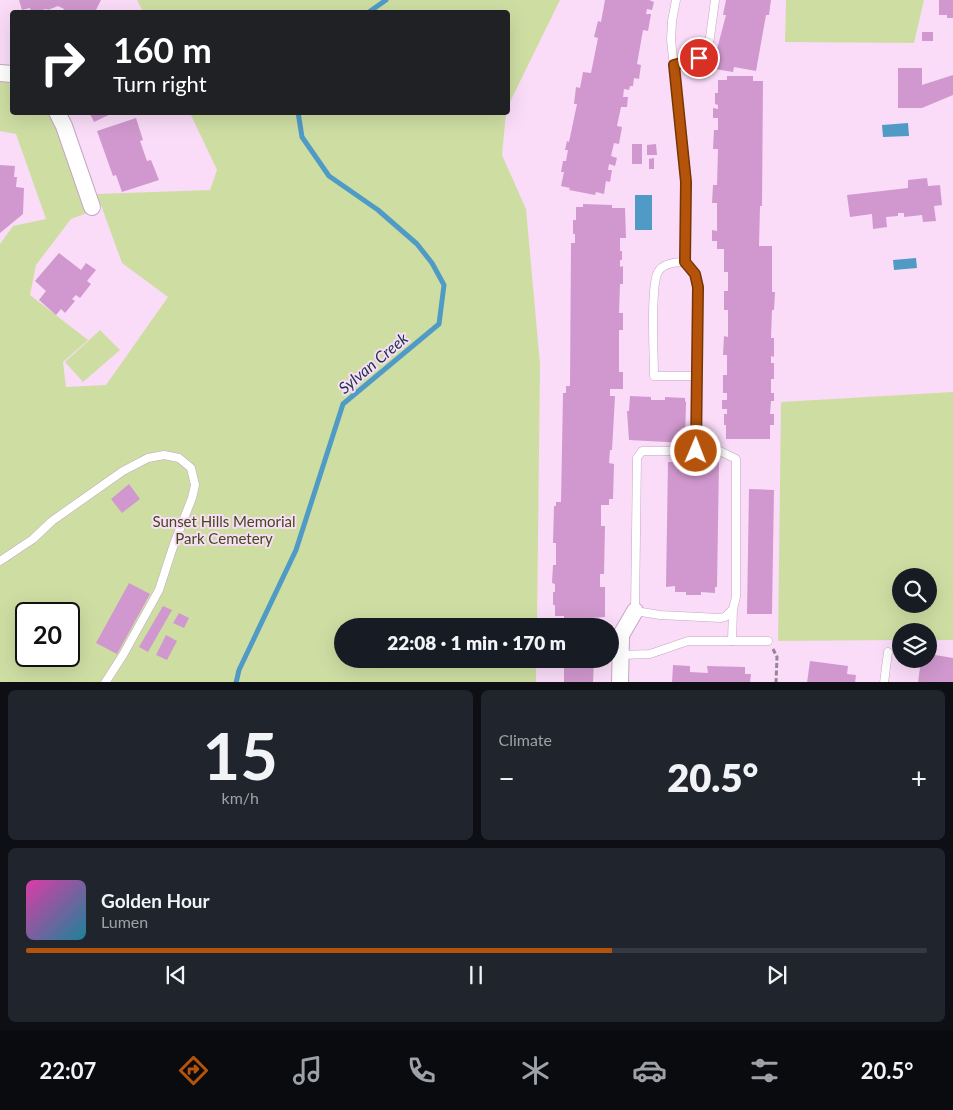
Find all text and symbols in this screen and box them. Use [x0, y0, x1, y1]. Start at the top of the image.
text: 160 m [113, 28, 212, 70]
icon: right [30, 30, 95, 95]
pin [678, 37, 720, 79]
icon: arrive [685, 44, 713, 72]
text: Turn right [113, 70, 207, 97]
water label: Sylvan Creek [334, 328, 412, 397]
position arrow [669, 424, 721, 476]
park label: Sunset Hills Memorial Park Cemetery [152, 512, 296, 547]
map controls [892, 568, 937, 668]
button: search [892, 568, 937, 613]
speed limit sign: 20 [15, 602, 80, 667]
button: layers [892, 623, 937, 668]
text: 22:08 · 1 min · 170 m [387, 631, 566, 654]
text: 15 [203, 716, 278, 794]
text: Climate [499, 730, 552, 749]
text: 20.5° [667, 754, 758, 800]
text: − [499, 761, 515, 795]
text: + [911, 761, 927, 795]
text: km/h [222, 788, 259, 807]
text: Golden Hour [101, 889, 210, 912]
text: Lumen [101, 912, 148, 931]
icon: previous [162, 961, 190, 989]
icon: pause [462, 961, 490, 989]
icon: next [763, 961, 791, 989]
icon: directions [176, 1053, 211, 1088]
icon: music [290, 1053, 325, 1088]
icon: phone [404, 1053, 439, 1088]
icon: climate [518, 1053, 553, 1088]
icon: car [632, 1053, 667, 1088]
icon: filters [747, 1053, 782, 1088]
text: 22:07 [40, 1057, 96, 1084]
text: 20.5° [861, 1057, 913, 1084]

